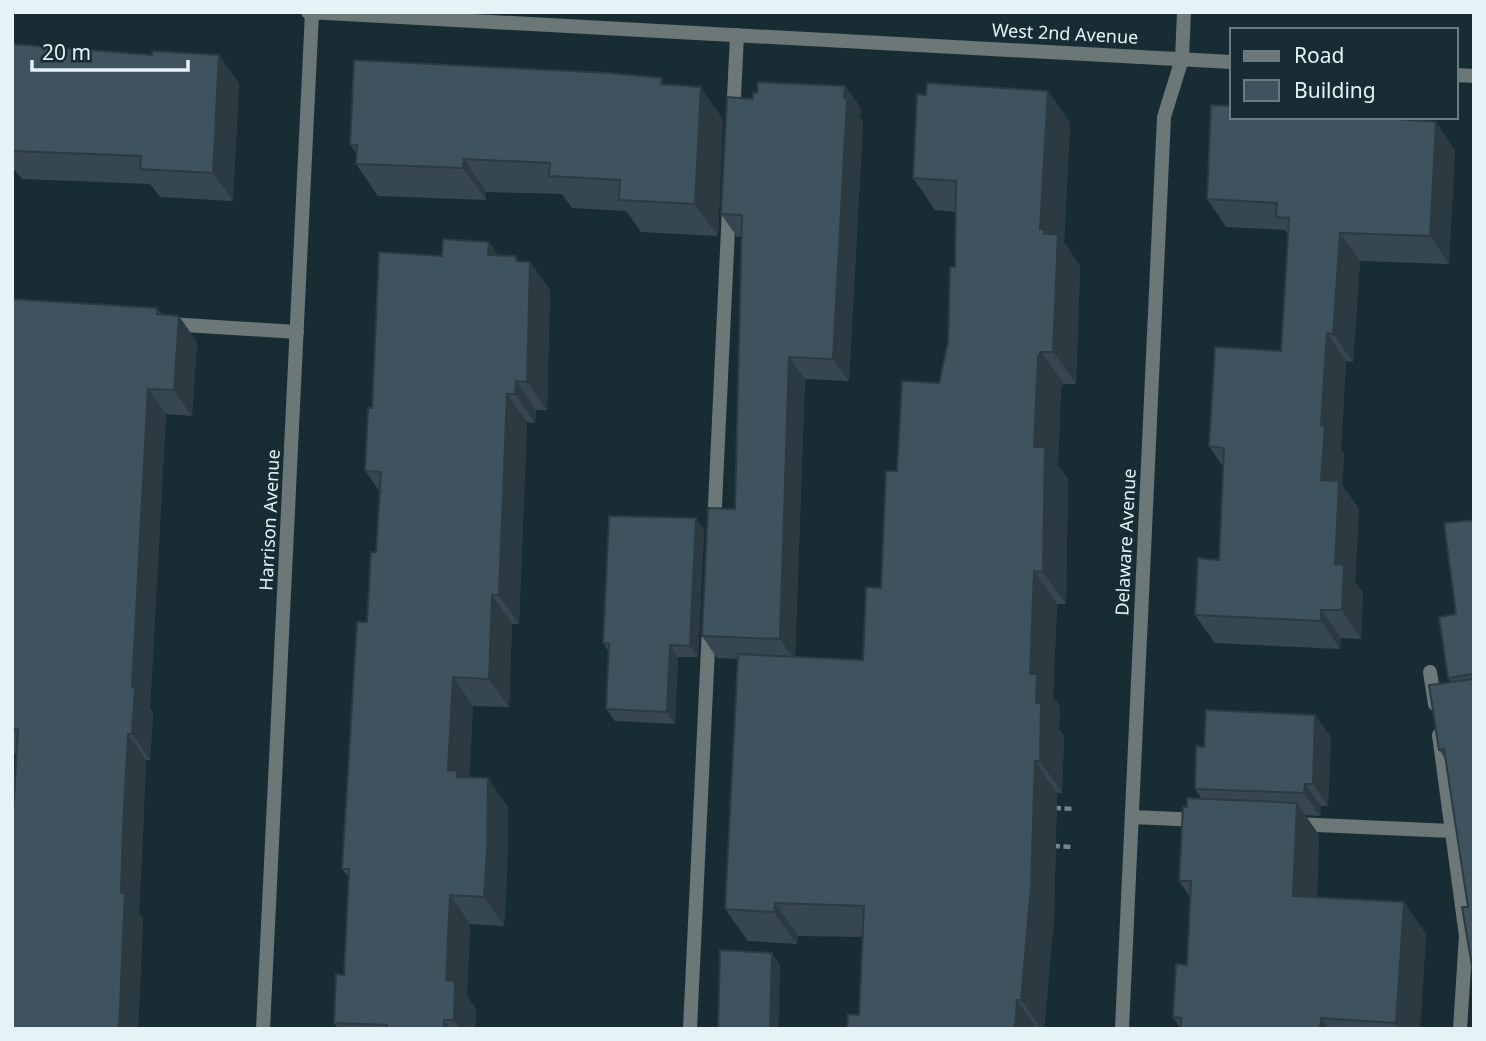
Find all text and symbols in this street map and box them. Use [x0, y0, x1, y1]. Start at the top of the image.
street label: West 2nd Avenue [991, 17, 1139, 49]
scale bar [32, 28, 187, 72]
legend [1230, 28, 1458, 119]
text: 20 m [42, 38, 91, 66]
text: Road [1294, 41, 1344, 69]
text: Building [1294, 76, 1376, 104]
street label: Harrison Avenue [253, 449, 285, 591]
street label: Delaware Avenue [1109, 468, 1141, 616]

